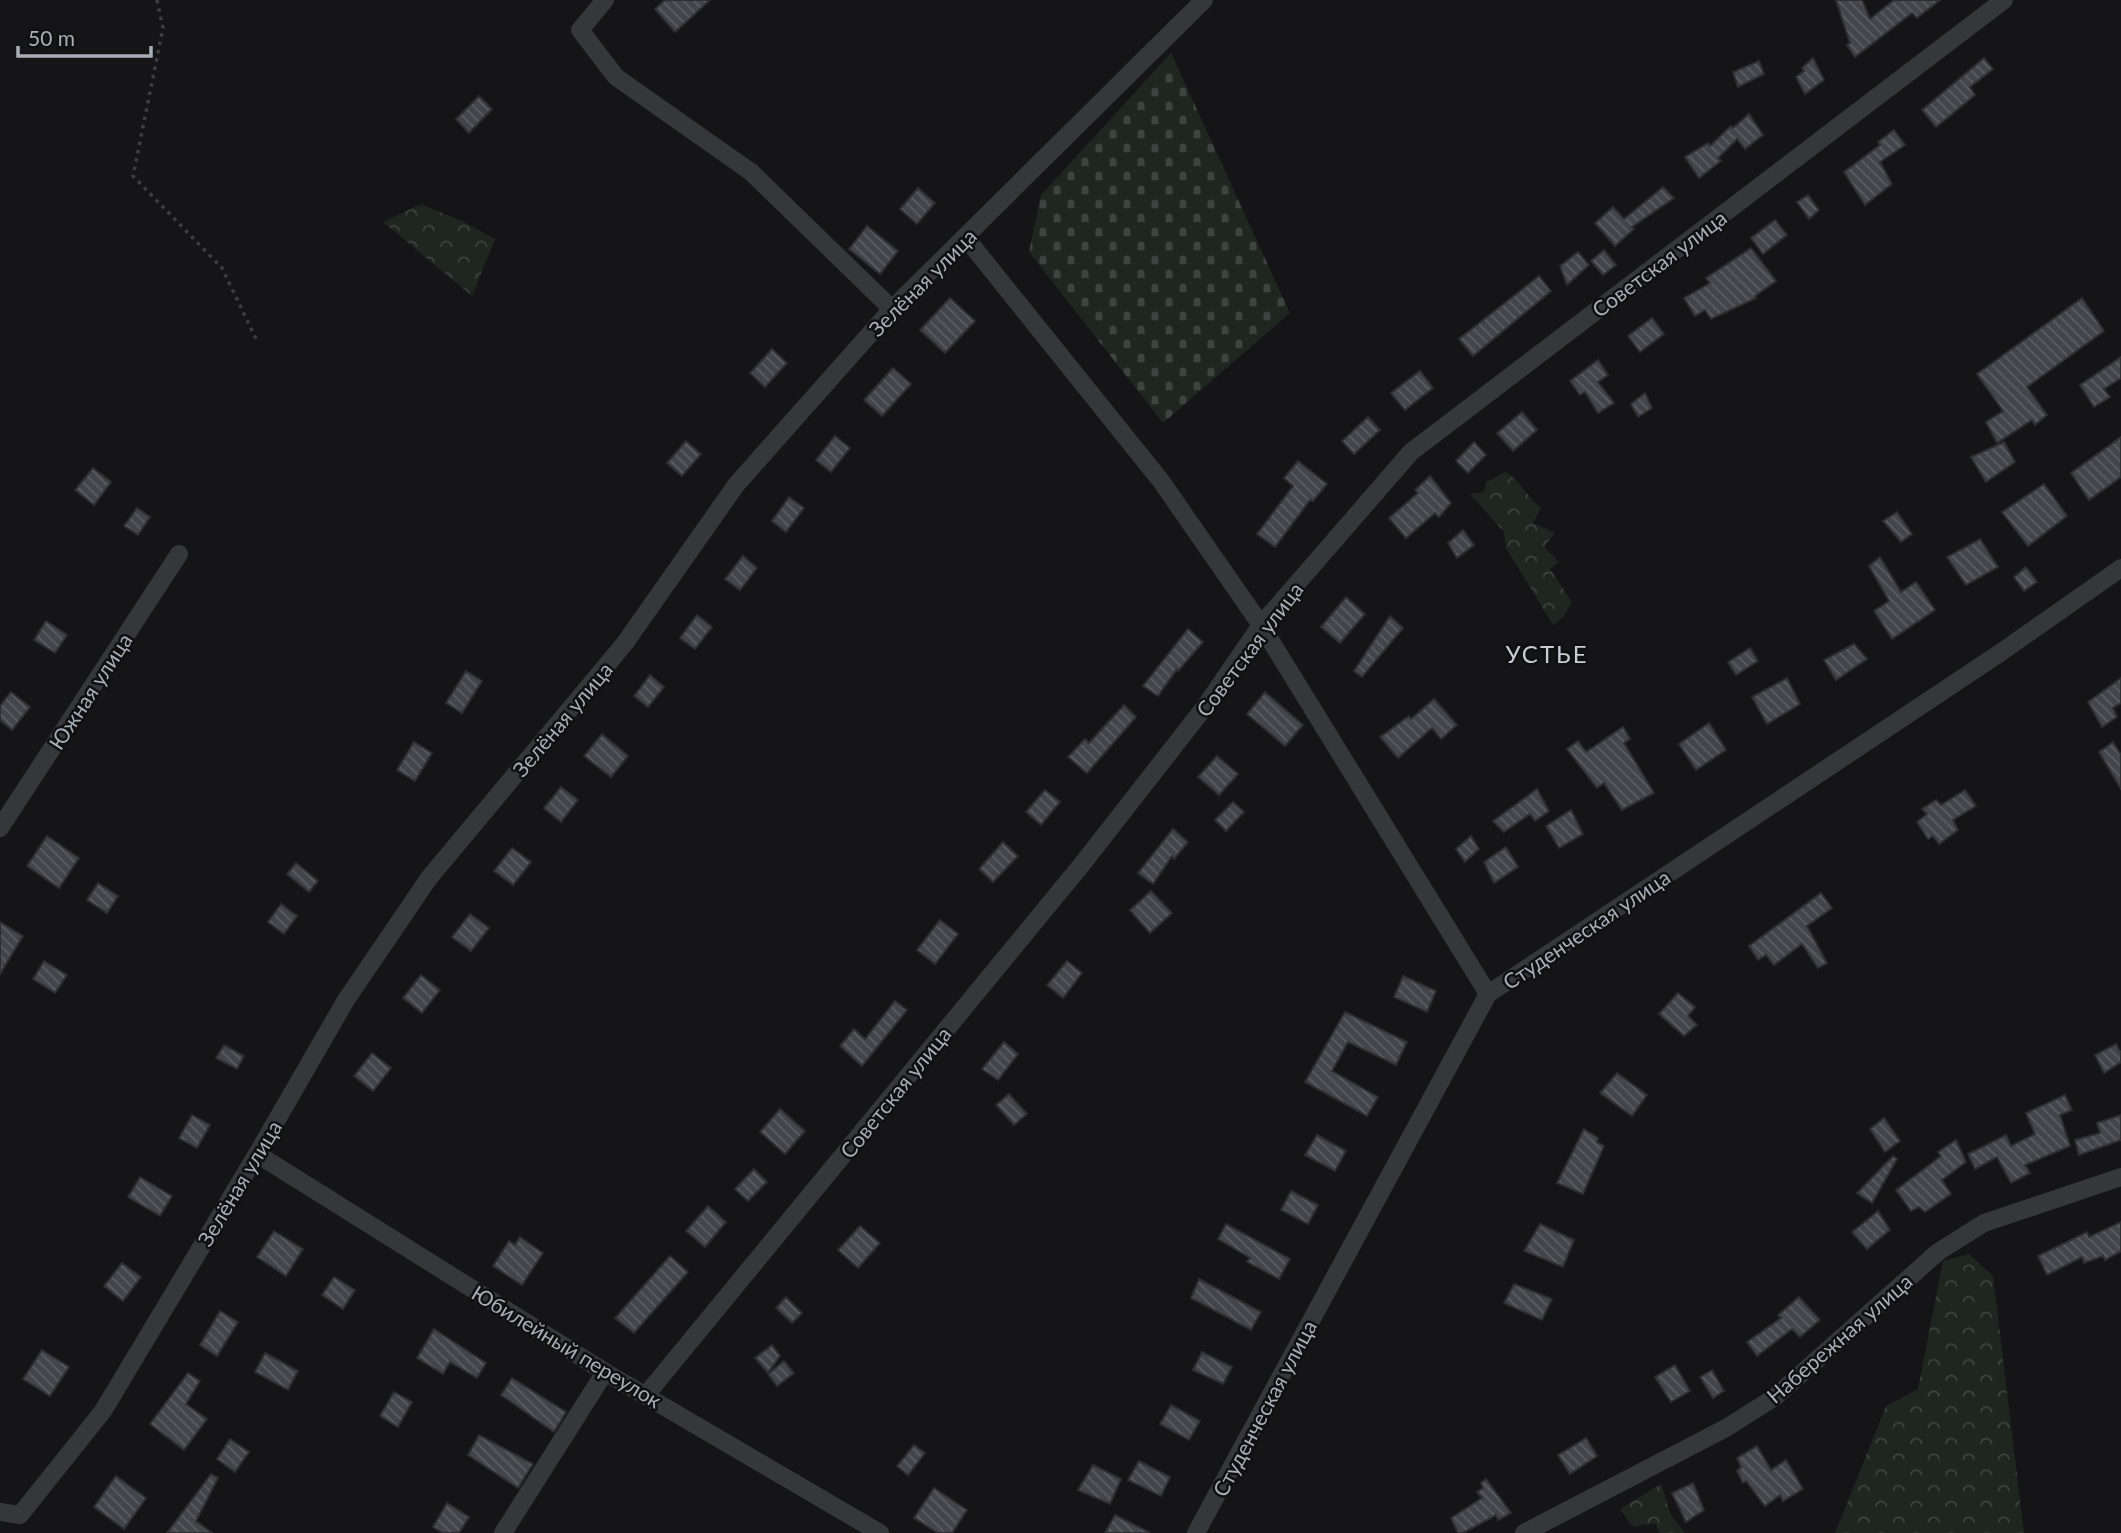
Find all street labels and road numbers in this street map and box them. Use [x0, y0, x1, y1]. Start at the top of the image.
street label: Советская улица [1587, 204, 1731, 322]
street label: Зелёная улица [863, 223, 981, 341]
street label: Советская улица [1190, 577, 1308, 721]
street label: Южная улица [43, 628, 137, 754]
street label: Зелёная улица [507, 657, 617, 781]
street label: Студенческая улица [1498, 864, 1674, 994]
street label: Советская улица [834, 1021, 956, 1163]
street label: Зелёная улица [192, 1116, 286, 1250]
street label: Набережная улица [1761, 1268, 1917, 1408]
street label: Юбилейный переулок [468, 1280, 666, 1413]
street label: Студенческая улица [1207, 1316, 1321, 1500]

